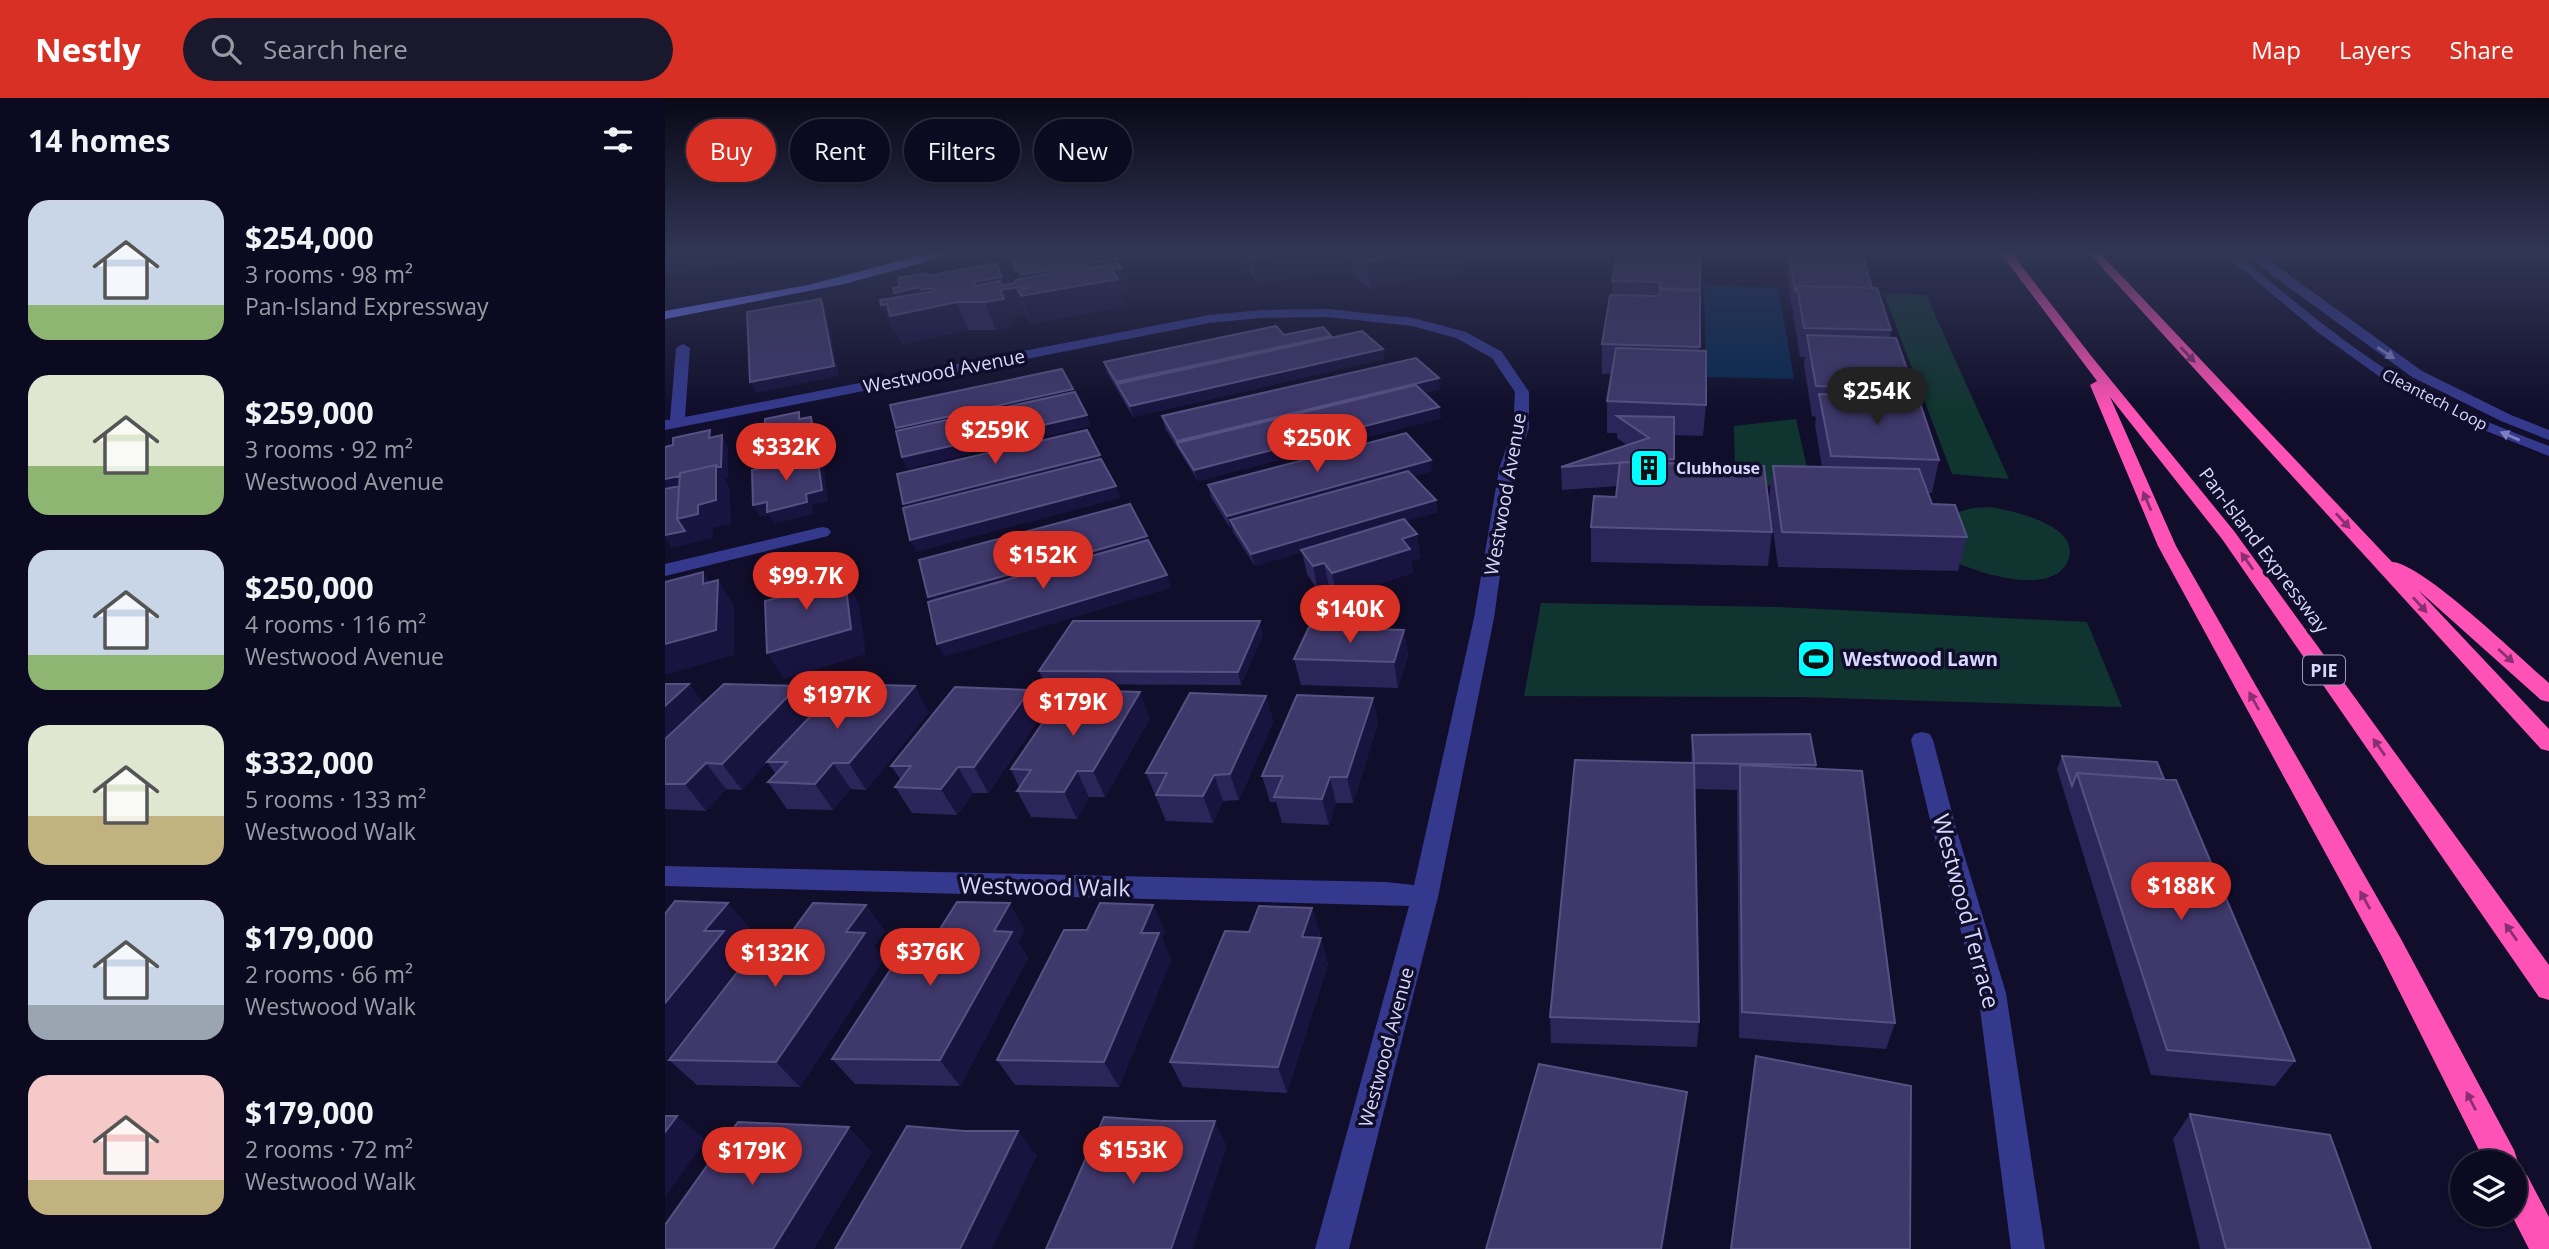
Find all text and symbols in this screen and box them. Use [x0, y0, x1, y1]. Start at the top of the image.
search box [183, 18, 673, 81]
text: Nestly [35, 27, 141, 72]
icon: search [207, 30, 245, 68]
text: Search here [263, 31, 408, 67]
text: Map [2251, 33, 2301, 66]
text: Layers [2339, 33, 2412, 66]
text: Share [2450, 33, 2514, 66]
chip: Buy [686, 119, 776, 182]
chip: Rent [790, 119, 890, 182]
chip: Filters [904, 119, 1020, 182]
chip: New [1034, 119, 1132, 182]
text: 14 homes [28, 120, 171, 161]
icon: filters [599, 121, 637, 159]
text: $254,000 [245, 217, 374, 258]
icon: home [84, 228, 168, 312]
text: 3 rooms · 98 m² [245, 258, 413, 290]
text: Pan-Island Expressway [245, 290, 489, 322]
street label: Westwood Avenue [861, 343, 1027, 399]
one-way arrow [2180, 346, 2196, 363]
one-way arrow [2377, 346, 2395, 360]
street label: Cleantech Loop [2379, 363, 2491, 435]
pin: $254K [1828, 368, 1926, 427]
text: $254K [1843, 374, 1911, 406]
text: $259,000 [245, 392, 374, 433]
icon: home [84, 403, 168, 487]
pin: $259K [946, 406, 1044, 466]
street label: Westwood Avenue [1478, 411, 1532, 577]
text: $259K [961, 413, 1029, 445]
pin: $250K [1268, 414, 1366, 474]
text: $250K [1283, 421, 1351, 453]
pin: $332K [737, 424, 835, 483]
text: $332K [752, 430, 820, 462]
one-way arrow [2499, 430, 2520, 441]
text: 3 rooms · 92 m² [245, 433, 413, 465]
building icon: Clubhouse [1628, 447, 1670, 489]
place label: Clubhouse [1676, 457, 1760, 479]
street label: Pan-Island Expressway [2193, 462, 2335, 639]
text: Westwood Avenue [245, 465, 444, 497]
one-way arrow [2142, 490, 2153, 511]
one-way arrow [2335, 512, 2351, 529]
pin: $152K [994, 532, 1092, 591]
text: $152K [1009, 538, 1077, 570]
pin: $99.7K [749, 552, 863, 612]
one-way arrow [2240, 552, 2254, 570]
text: $99.7K [769, 559, 843, 591]
text: $250,000 [245, 567, 374, 608]
icon: home [84, 578, 168, 662]
pin: $140K [1301, 586, 1399, 645]
text: $140K [1316, 592, 1384, 624]
one-way arrow [2412, 596, 2428, 613]
text: 4 rooms · 116 m² [245, 608, 426, 640]
sports icon: Westwood Lawn [1795, 638, 1837, 680]
text: Westwood Avenue [245, 640, 444, 672]
place label: Westwood Lawn [1843, 646, 1998, 672]
one-way arrow [2497, 648, 2515, 664]
road number: PIE [2303, 656, 2345, 684]
pin: $197K [788, 672, 886, 731]
text: $197K [803, 678, 871, 710]
pin: $179K [1024, 678, 1122, 738]
text: $179K [1039, 685, 1107, 717]
one-way arrow [2248, 692, 2260, 711]
one-way arrow [2372, 737, 2386, 756]
text: $332,000 [245, 742, 374, 783]
icon: home [84, 753, 168, 837]
text: 5 rooms · 133 m² [245, 783, 426, 815]
street label: Westwood Terrace [1926, 810, 2008, 1012]
text: Westwood Walk [245, 815, 416, 847]
pin: $188K [2132, 862, 2230, 922]
street label: Westwood Walk [959, 869, 1131, 903]
text: $188K [2147, 869, 2215, 901]
one-way arrow [2359, 890, 2371, 910]
text: $179,000 [245, 917, 374, 958]
one-way arrow [2504, 923, 2518, 941]
icon: home [84, 928, 168, 1012]
pin: $376K [881, 928, 979, 988]
pin: $132K [726, 930, 824, 989]
text: $376K [896, 935, 964, 967]
text: $132K [741, 936, 809, 968]
text: 2 rooms · 66 m² [245, 958, 413, 990]
street label: Westwood Avenue [1352, 964, 1420, 1130]
text: Westwood Walk [245, 990, 416, 1022]
one-way arrow [2465, 1091, 2476, 1111]
text: $179,000 [245, 1092, 374, 1133]
icon: home [84, 1103, 168, 1187]
pin: $153K [1084, 1126, 1182, 1186]
pin: $179K [703, 1128, 801, 1187]
text: 2 rooms · 72 m² [245, 1133, 413, 1165]
text: $153K [1099, 1133, 1167, 1165]
text: $179K [718, 1134, 786, 1166]
map controls [2450, 1150, 2527, 1227]
button: layers [2450, 1150, 2527, 1227]
text: Westwood Walk [245, 1165, 416, 1197]

